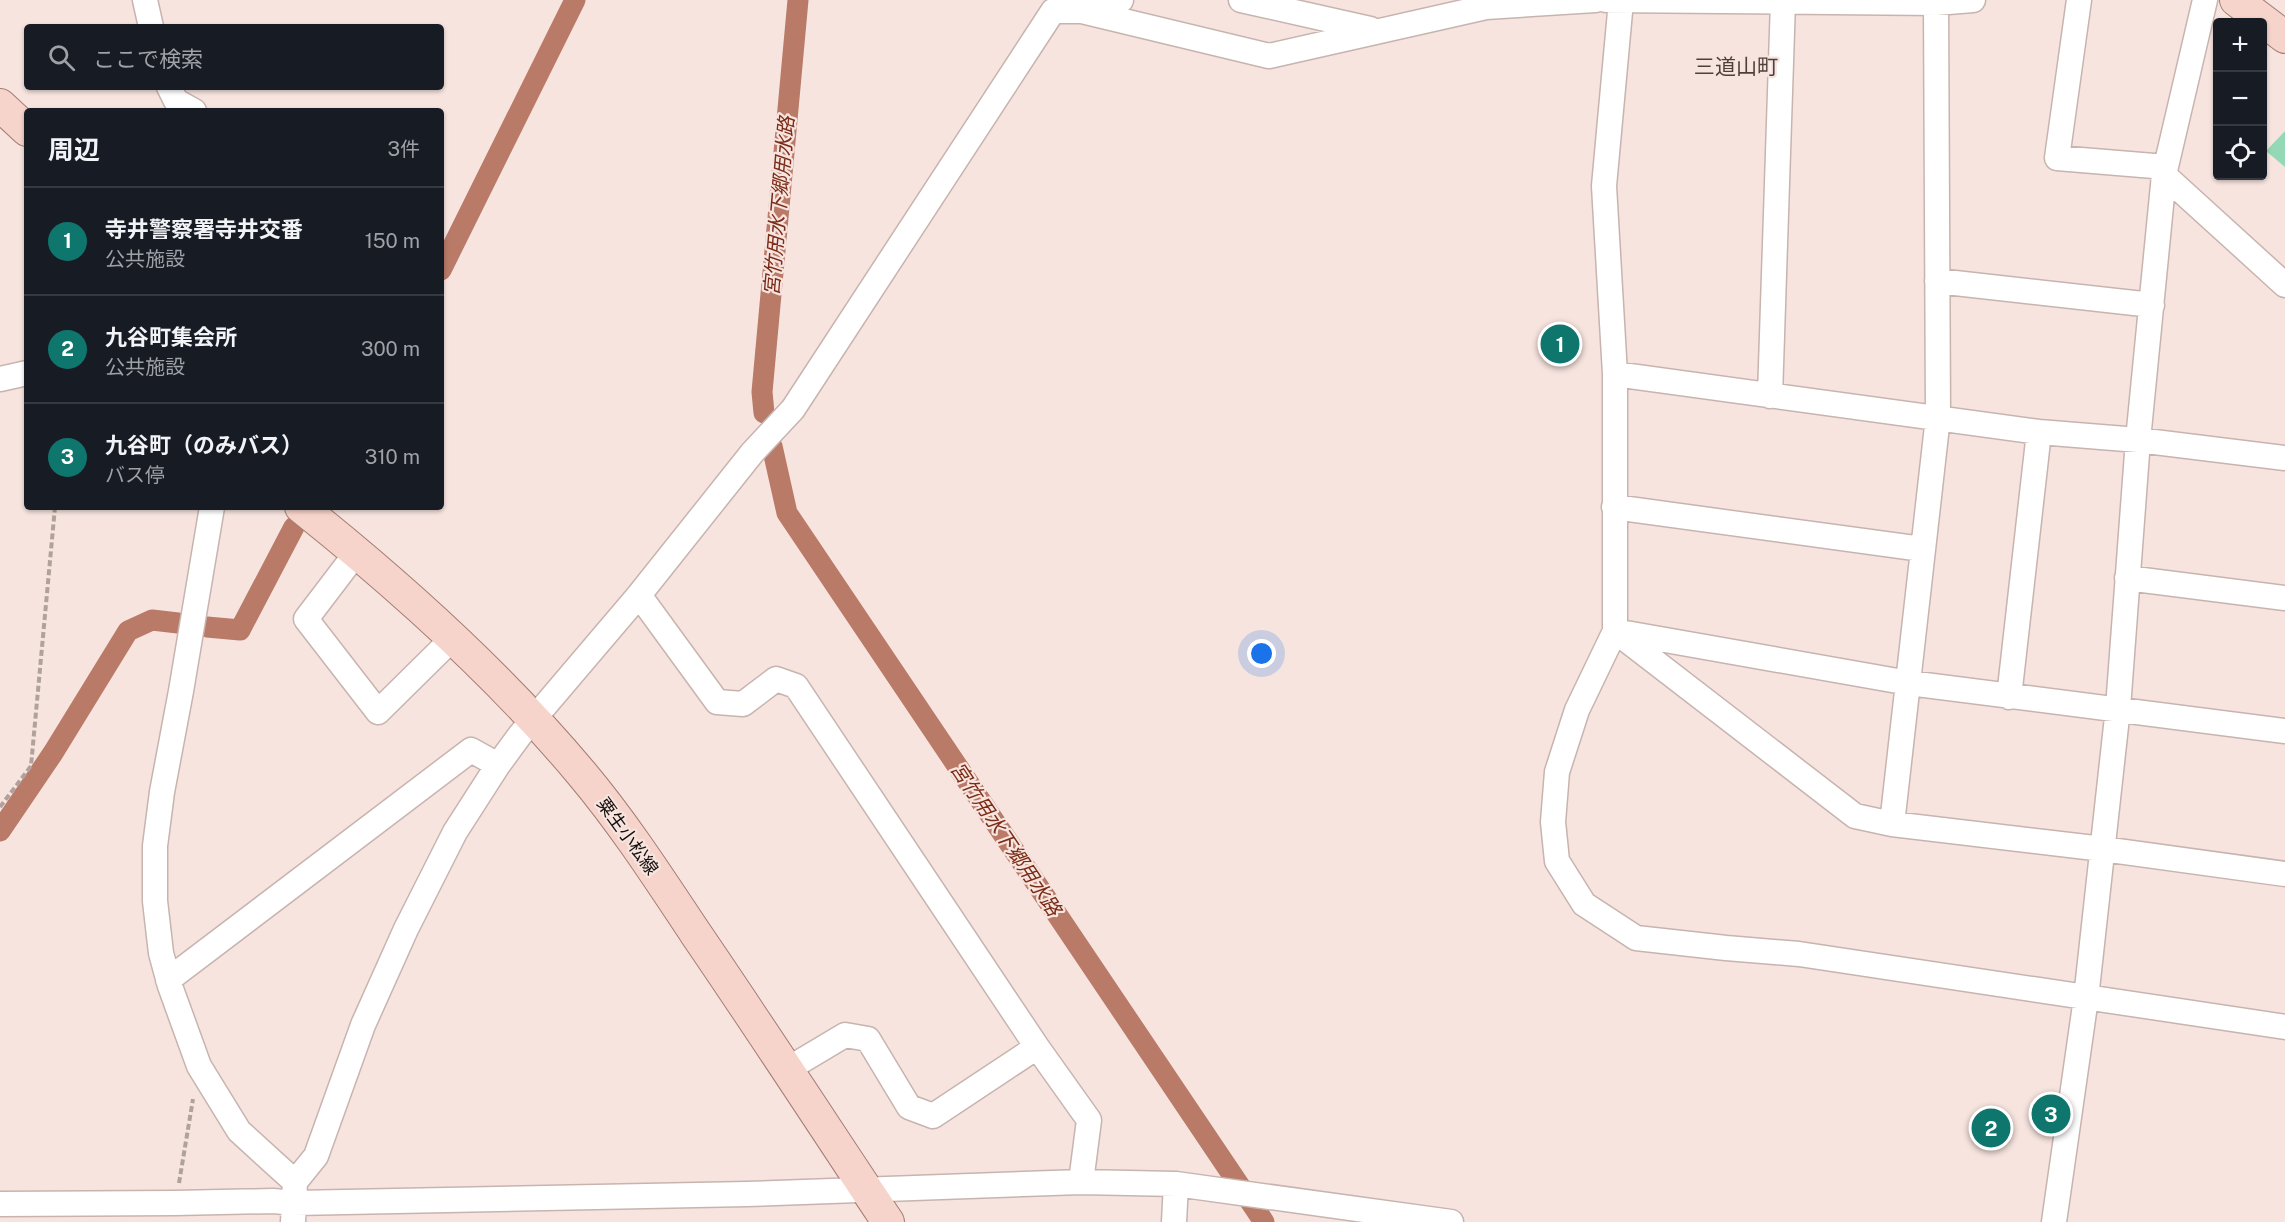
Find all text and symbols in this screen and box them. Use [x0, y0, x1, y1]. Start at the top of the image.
map controls [2213, 18, 2267, 180]
button: + [2213, 18, 2267, 72]
search box [24, 24, 444, 90]
icon: search [45, 41, 78, 74]
text: ここで検索 [93, 46, 203, 72]
district label: 三道山町 [1694, 54, 1778, 79]
button: − [2213, 72, 2267, 126]
water label: 宮竹用水下郷用水路 [759, 113, 799, 297]
button: locate [2213, 126, 2267, 180]
text: 周辺 [48, 134, 100, 165]
text: 3件 [387, 137, 420, 161]
text: 寺井警察署寺井交番 [105, 216, 303, 242]
text: 1 [63, 229, 72, 253]
text: 150 m [365, 229, 420, 253]
text: 公共施設 [105, 247, 185, 271]
pin: 1 [1540, 322, 1580, 366]
text: 九谷町集会所 [105, 324, 237, 350]
text: 2 [61, 337, 74, 361]
text: 300 m [361, 337, 420, 361]
text: 公共施設 [105, 355, 185, 379]
text: 九谷町（のみバス） [105, 432, 303, 458]
text: 3 [61, 445, 74, 469]
text: 310 m [365, 445, 420, 469]
text: バス停 [105, 463, 165, 487]
your location [1247, 639, 1276, 668]
water label: 宮竹用水下郷用水路 [946, 758, 1067, 922]
street label: 粟生小松線 [593, 793, 663, 879]
pin: 3 [2032, 1092, 2070, 1136]
pin: 2 [1972, 1106, 2010, 1150]

